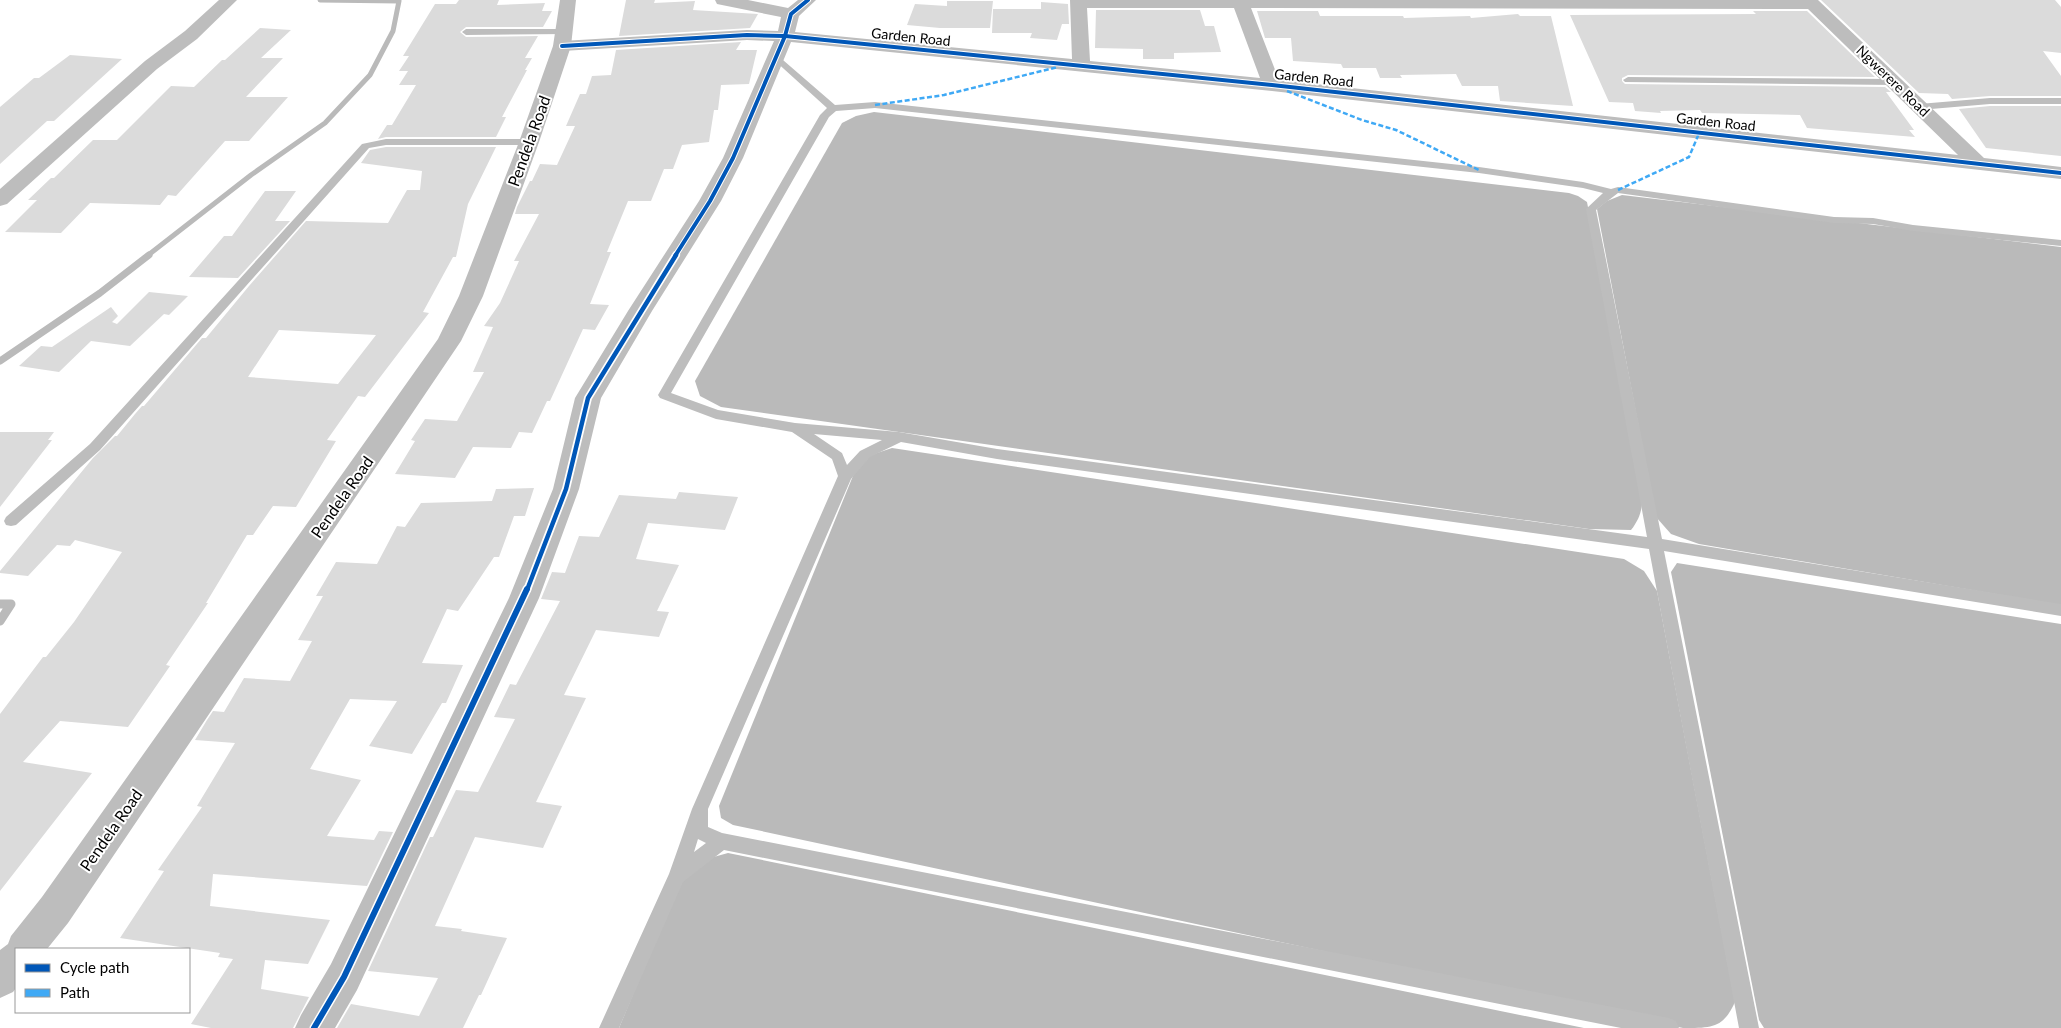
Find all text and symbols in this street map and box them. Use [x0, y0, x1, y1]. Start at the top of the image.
street label: Garden Road [871, 24, 952, 49]
street label: Ngwerere Road [1853, 42, 1933, 120]
street label: Garden Road [1274, 65, 1355, 90]
street label: Pendela Road [503, 93, 554, 189]
street label: Garden Road [1676, 109, 1757, 134]
street label: Pendela Road [306, 452, 377, 541]
street label: Pendela Road [75, 785, 146, 874]
legend [15, 948, 190, 1013]
text: Cycle path [60, 958, 129, 976]
text: Path [60, 983, 90, 1001]

